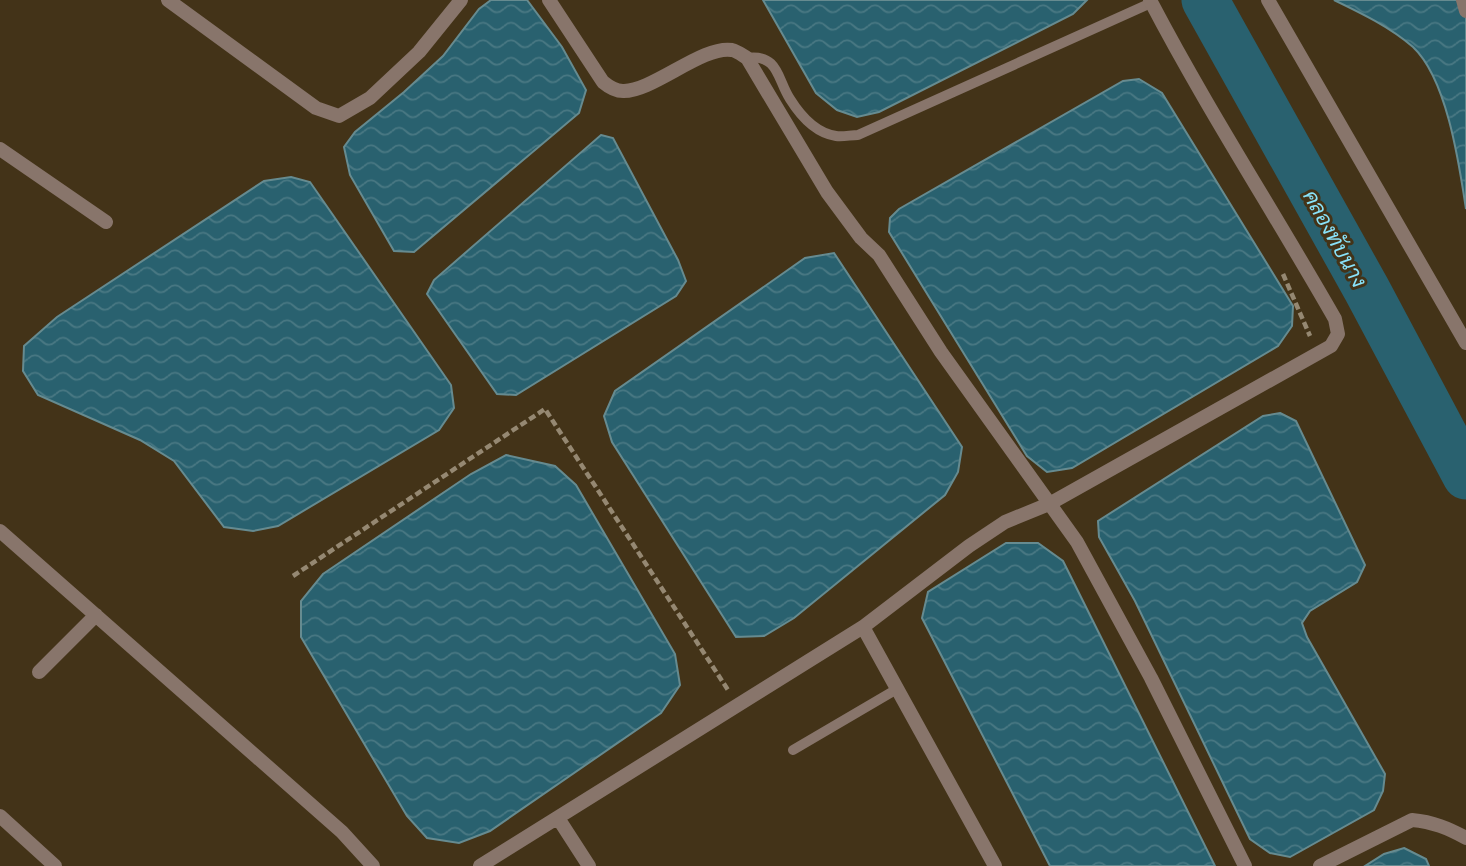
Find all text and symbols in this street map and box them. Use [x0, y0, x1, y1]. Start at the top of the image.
water label: คลองทับนาง [1298, 185, 1374, 291]

